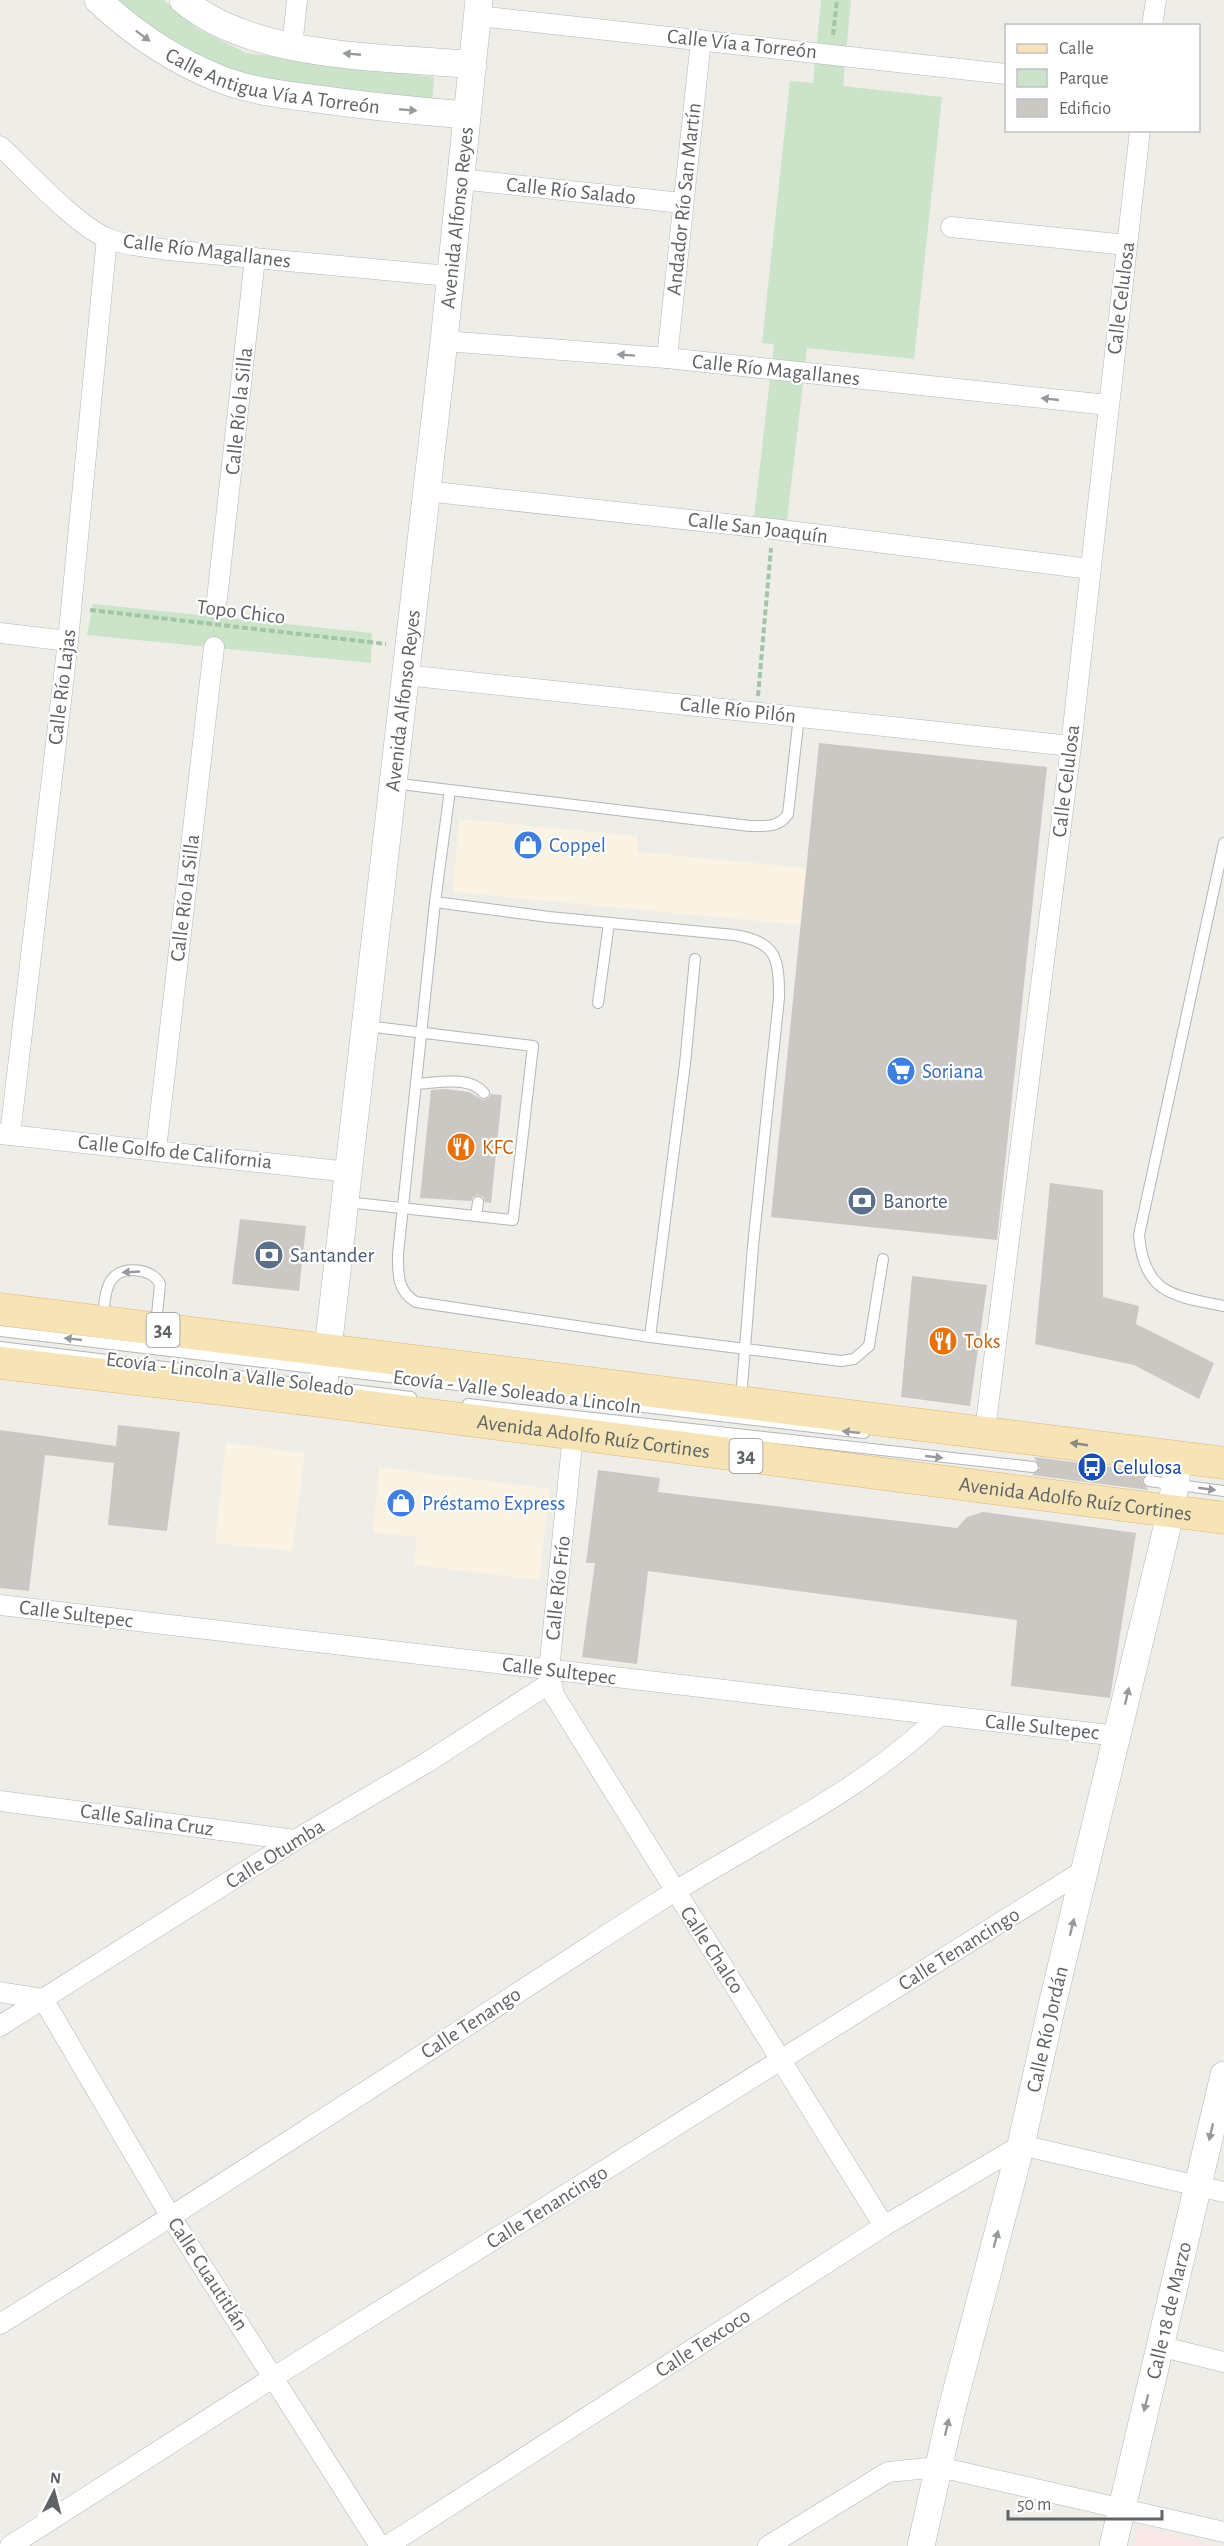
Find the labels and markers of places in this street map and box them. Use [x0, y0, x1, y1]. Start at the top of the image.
shop icon: Coppel [512, 829, 544, 861]
place label: Coppel [549, 835, 606, 856]
supermarket icon: Soriana [885, 1055, 917, 1087]
place label: Soriana [922, 1061, 984, 1082]
restaurant icon: KFC [445, 1131, 477, 1163]
place label: KFC [482, 1137, 514, 1158]
bank icon: Banorte [846, 1185, 878, 1217]
place label: Banorte [883, 1191, 948, 1212]
bank icon: Santander [253, 1239, 285, 1271]
place label: Santander [290, 1245, 374, 1266]
restaurant icon: Toks [927, 1325, 959, 1357]
place label: Toks [964, 1331, 1001, 1352]
bus stop icon: Celulosa [1076, 1451, 1108, 1483]
place label: Celulosa [1113, 1457, 1182, 1478]
shop icon: Préstamo Express [385, 1487, 417, 1519]
place label: Préstamo Express [422, 1493, 565, 1514]

